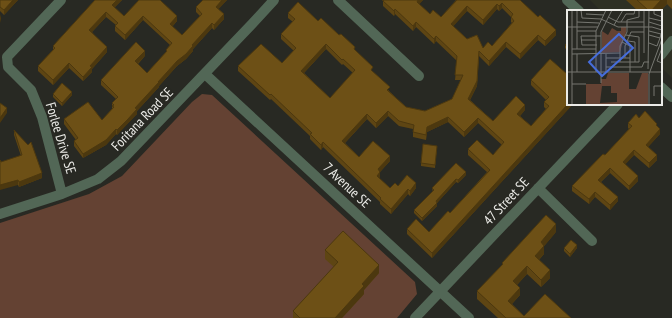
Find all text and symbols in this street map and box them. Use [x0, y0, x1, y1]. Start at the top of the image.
inset map [567, 10, 662, 105]
street label: Foritana Road SE [107, 83, 177, 155]
street label: Forlee Drive SE [42, 100, 80, 176]
street label: 7 Avenue SE [319, 158, 375, 212]
street label: 47 Street SE [479, 173, 533, 229]

